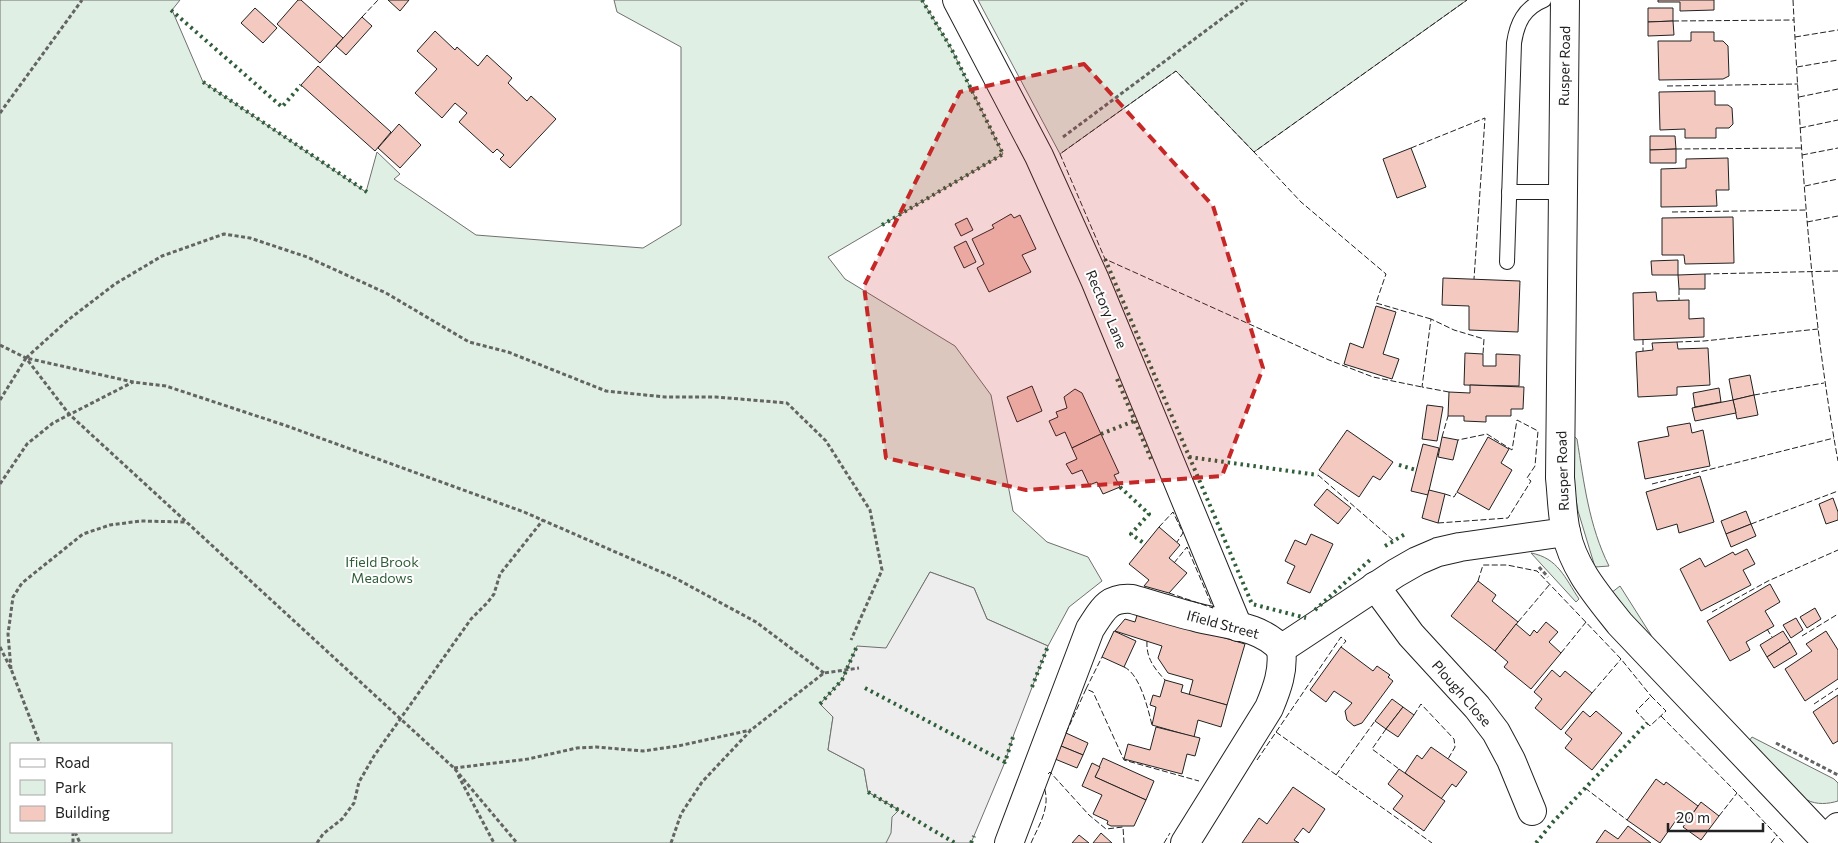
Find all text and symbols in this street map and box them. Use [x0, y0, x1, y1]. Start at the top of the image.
street label: Rusper Road [1555, 26, 1573, 106]
street label: Rectory Lane [1083, 267, 1131, 351]
street label: Rusper Road [1552, 431, 1572, 511]
park label: Ifield Brook Meadows [345, 553, 419, 586]
street label: Ifield Street [1185, 606, 1261, 642]
street label: Plough Close [1429, 656, 1495, 730]
legend [10, 743, 172, 833]
text: Road [55, 753, 90, 771]
text: Park [55, 778, 86, 796]
scale bar [1668, 800, 1763, 832]
text: Building [55, 803, 110, 821]
text: 20 m [1676, 808, 1710, 826]

